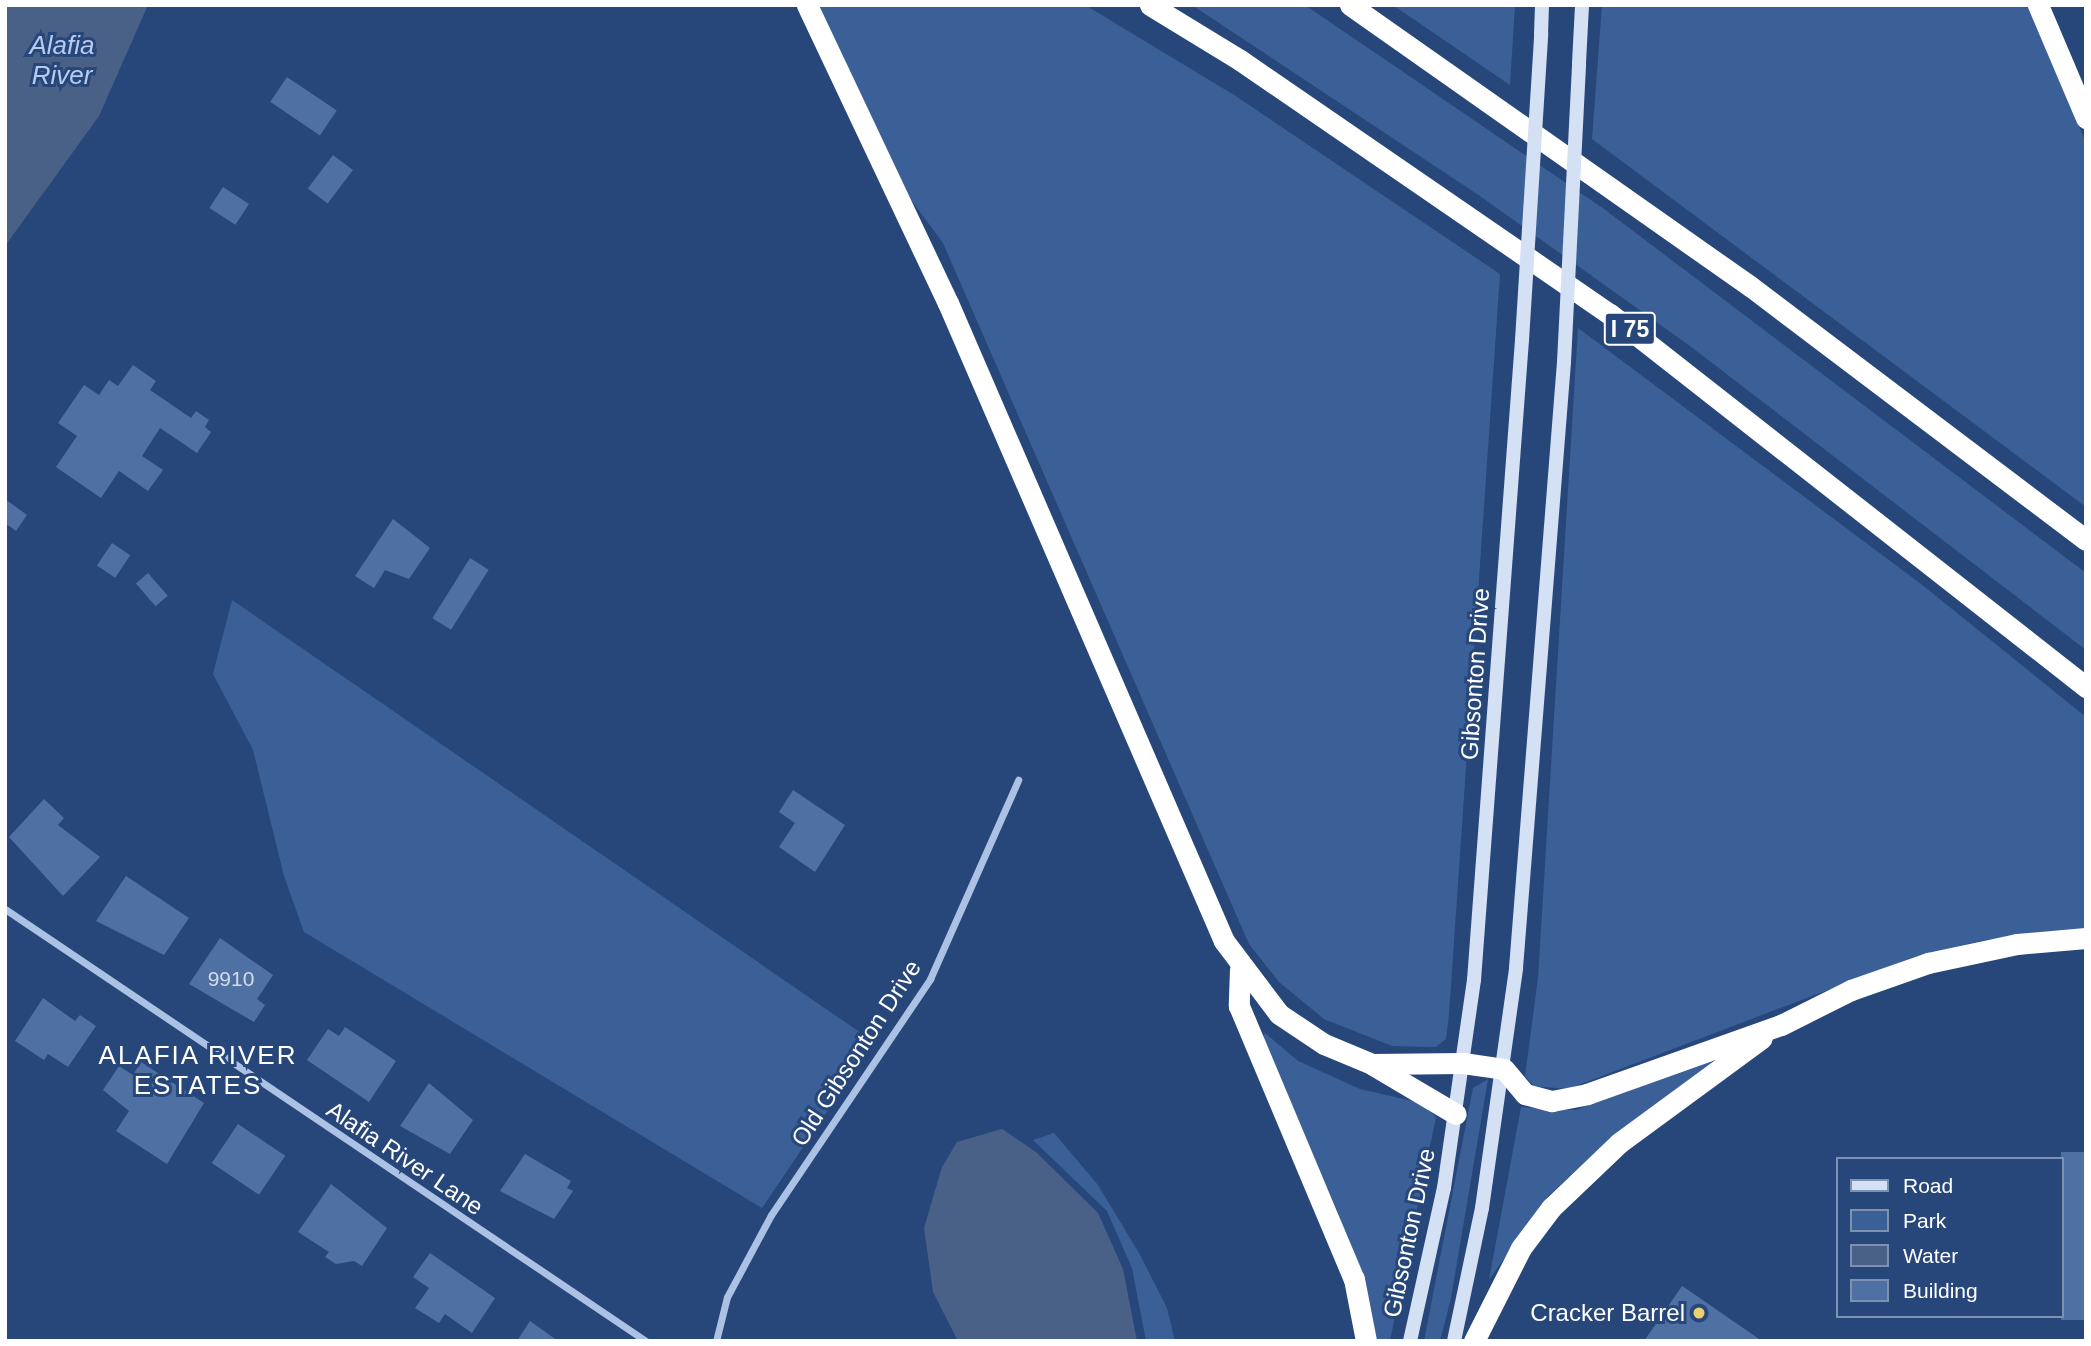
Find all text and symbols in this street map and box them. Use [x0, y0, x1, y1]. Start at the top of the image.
water label: Alafia River [29, 30, 95, 92]
road number: I 75 [1604, 310, 1656, 348]
street label: Gibsonton Drive [1455, 587, 1495, 761]
street label: Old Gibsonton Drive [785, 955, 927, 1151]
house number: 9910 [208, 966, 254, 992]
district label: ALAFIA RIVER ESTATES [99, 1040, 297, 1102]
street label: Alafia River Lane [321, 1095, 489, 1221]
street label: Gibsonton Drive [1377, 1146, 1441, 1320]
legend [1836, 1157, 2063, 1318]
text: Road [1903, 1174, 1953, 1197]
text: Park [1903, 1209, 1946, 1232]
text: Water [1903, 1244, 1958, 1267]
text: Building [1903, 1279, 1978, 1302]
place label: Cracker Barrel [1530, 1299, 1685, 1327]
marker: Cracker Barrel [1691, 1305, 1707, 1321]

